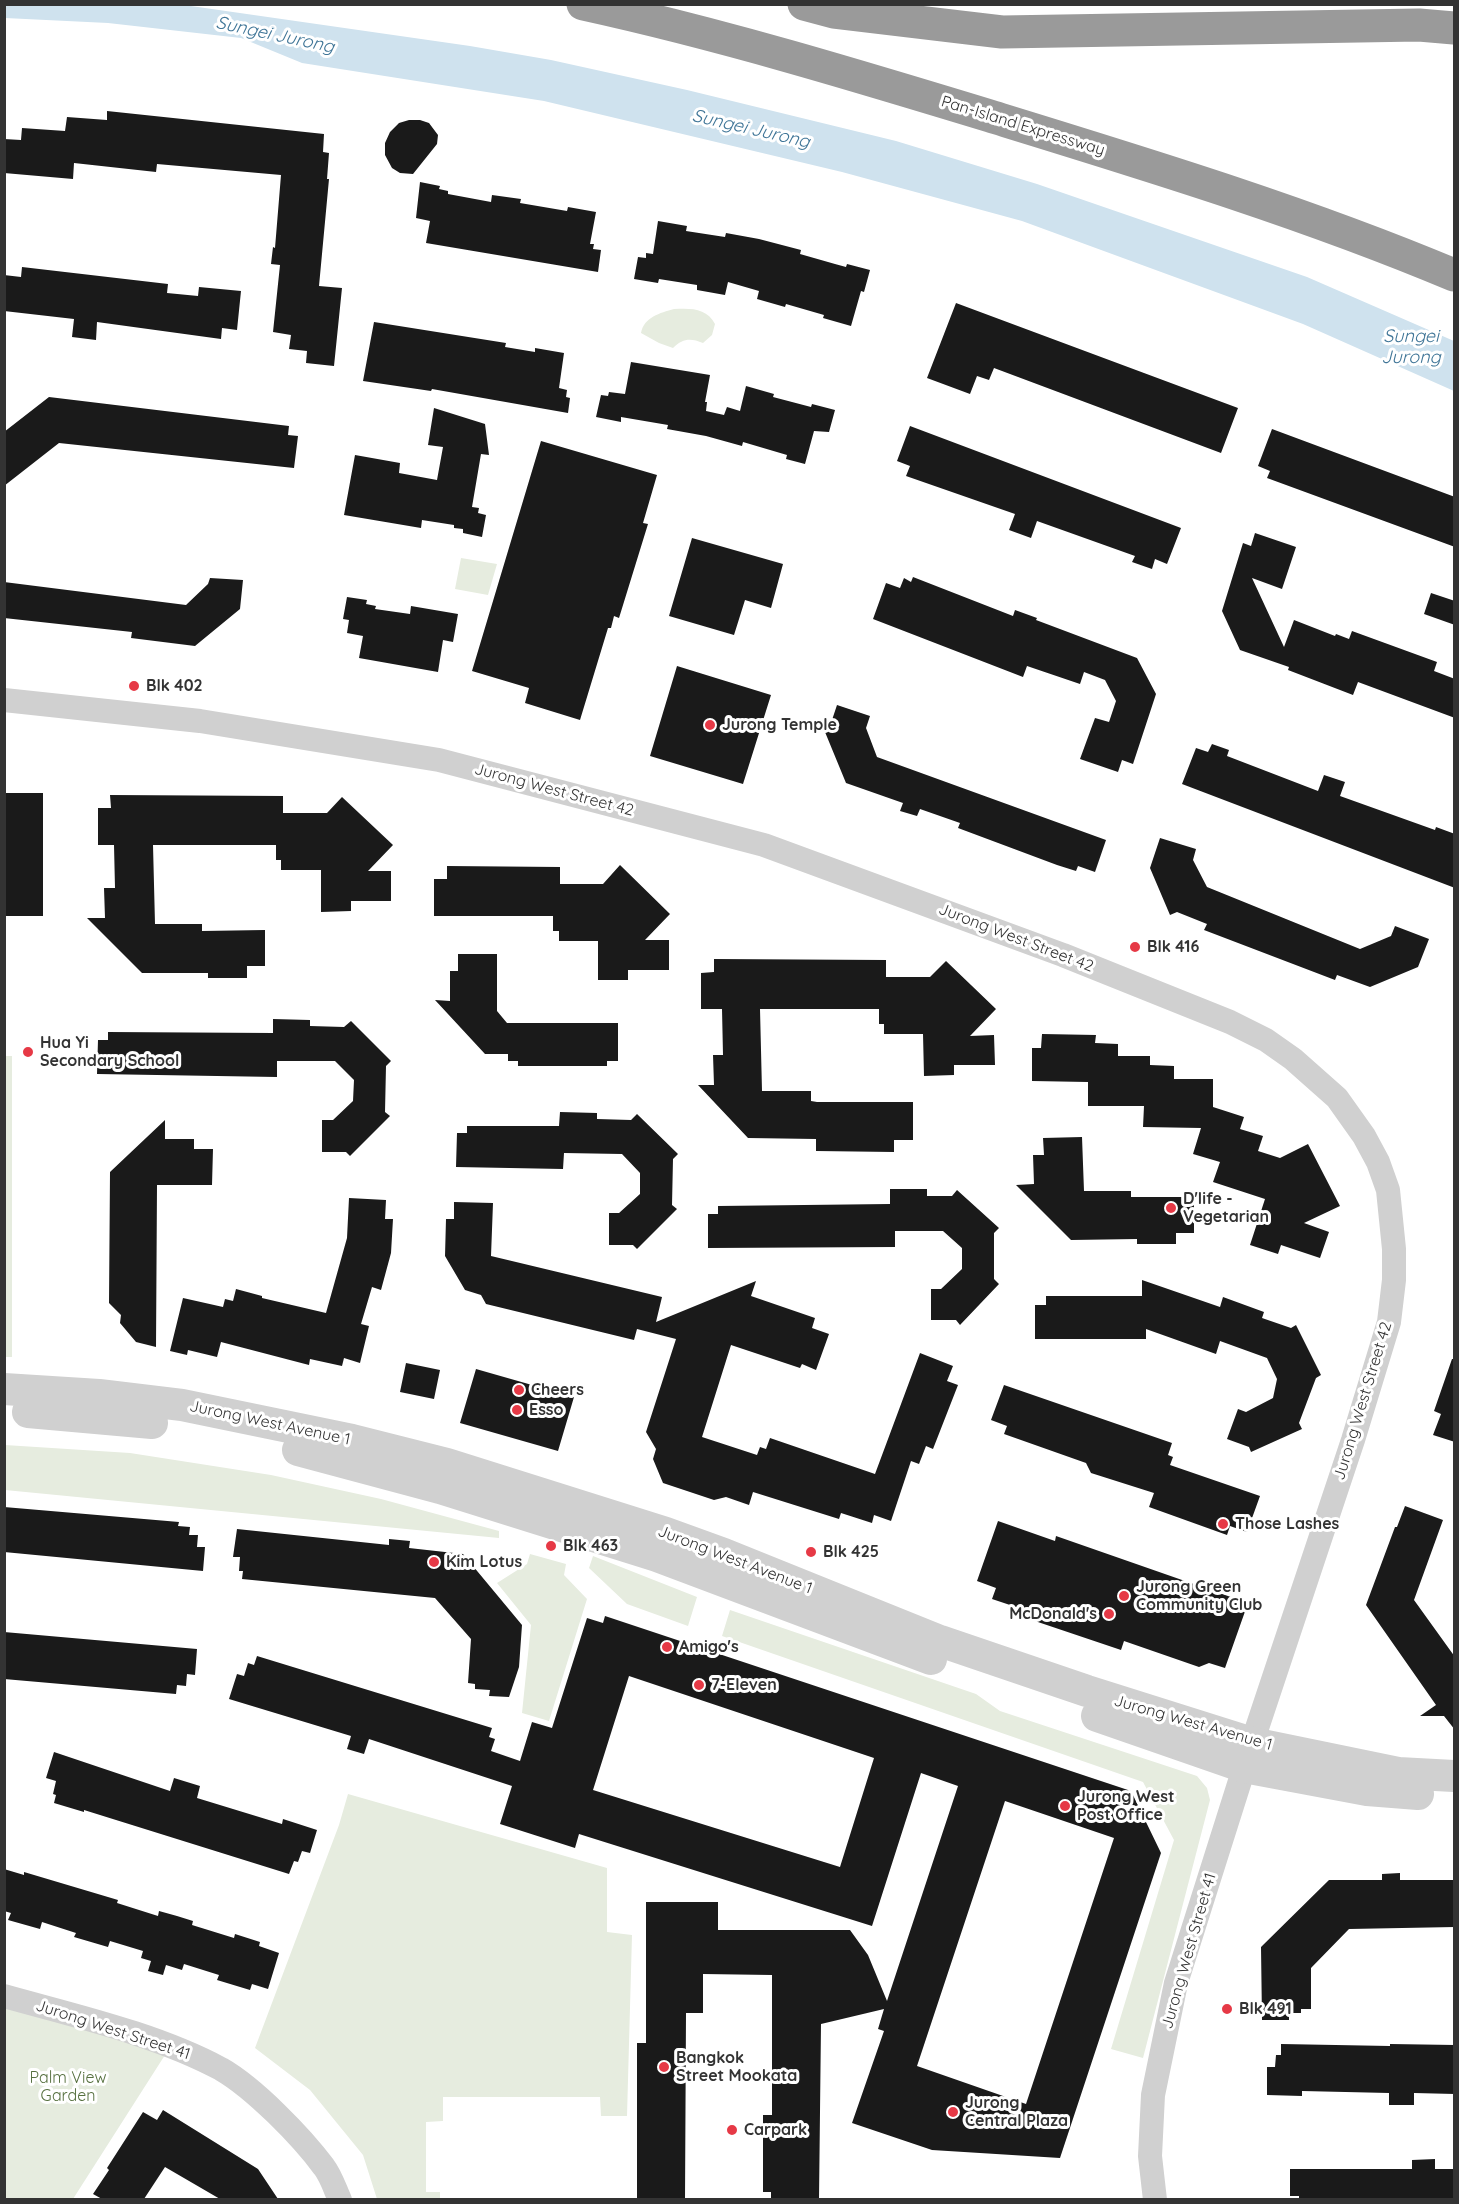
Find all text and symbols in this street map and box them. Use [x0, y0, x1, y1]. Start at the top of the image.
water label: Sungei Jurong [214, 12, 336, 58]
street label: Pan-Island Expressway [939, 92, 1107, 160]
water label: Sungei Jurong [690, 105, 812, 153]
water label: Sungei Jurong [1381, 326, 1441, 368]
place label: Blk 402 [146, 676, 203, 696]
marker: Blk 402 [127, 679, 141, 693]
place label: Jurong Temple [722, 715, 837, 735]
marker: Jurong Temple [703, 718, 717, 732]
street label: Jurong West Street 42 [472, 759, 636, 821]
street label: Jurong West Street 42 [936, 900, 1096, 976]
place label: Blk 416 [1147, 937, 1199, 957]
marker: Blk 416 [1128, 940, 1142, 954]
place label: Hua Yi Secondary School [40, 1033, 179, 1071]
marker: Hua Yi Secondary School [21, 1045, 35, 1059]
place label: D'life - Vegetarian [1183, 1189, 1269, 1227]
marker: D'life - Vegetarian [1164, 1201, 1178, 1215]
street label: Jurong West Street 42 [1330, 1320, 1396, 1482]
place label: Cheers [531, 1380, 584, 1400]
marker: Cheers [512, 1383, 526, 1397]
street label: Jurong West Avenue 1 [188, 1397, 352, 1449]
place label: Esso [529, 1400, 564, 1420]
marker: Esso [510, 1403, 524, 1417]
place label: Those Lashes [1235, 1514, 1339, 1534]
marker: Those Lashes [1216, 1517, 1230, 1531]
street label: Jurong West Avenue 1 [655, 1522, 815, 1598]
place label: Blk 463 [563, 1536, 618, 1556]
marker: Blk 463 [544, 1539, 558, 1553]
place label: Blk 425 [823, 1542, 879, 1562]
marker: Blk 425 [804, 1545, 818, 1559]
place label: Kim Lotus [446, 1552, 522, 1572]
marker: Kim Lotus [427, 1555, 441, 1569]
place label: Jurong Green Community Club [1136, 1577, 1262, 1615]
marker: Jurong Green Community Club [1117, 1589, 1131, 1603]
place label: McDonald's [1009, 1604, 1097, 1624]
marker: McDonald's [1102, 1607, 1116, 1621]
place label: Amigo's [679, 1637, 739, 1657]
marker: Amigo's [660, 1640, 674, 1654]
place label: 7-Eleven [711, 1675, 777, 1695]
marker: 7-Eleven [692, 1678, 706, 1692]
street label: Jurong West Avenue 1 [1112, 1691, 1274, 1755]
place label: Jurong West Post Office [1077, 1787, 1175, 1825]
marker: Jurong West Post Office [1058, 1799, 1072, 1813]
street label: Jurong West Street 41 [1158, 1871, 1220, 2031]
street label: Jurong West Street 41 [33, 1996, 193, 2064]
place label: Blk 491 [1239, 1999, 1292, 2019]
marker: Blk 491 [1220, 2002, 1234, 2016]
place label: Bangkok Street Mookata [676, 2048, 797, 2086]
marker: Bangkok Street Mookata [657, 2060, 671, 2074]
park label: Palm View Garden [30, 2068, 106, 2106]
place label: Jurong Central Plaza [965, 2093, 1068, 2131]
marker: Jurong Central Plaza [946, 2105, 960, 2119]
place label: Carpark [744, 2120, 807, 2140]
marker: Carpark [725, 2123, 739, 2137]

